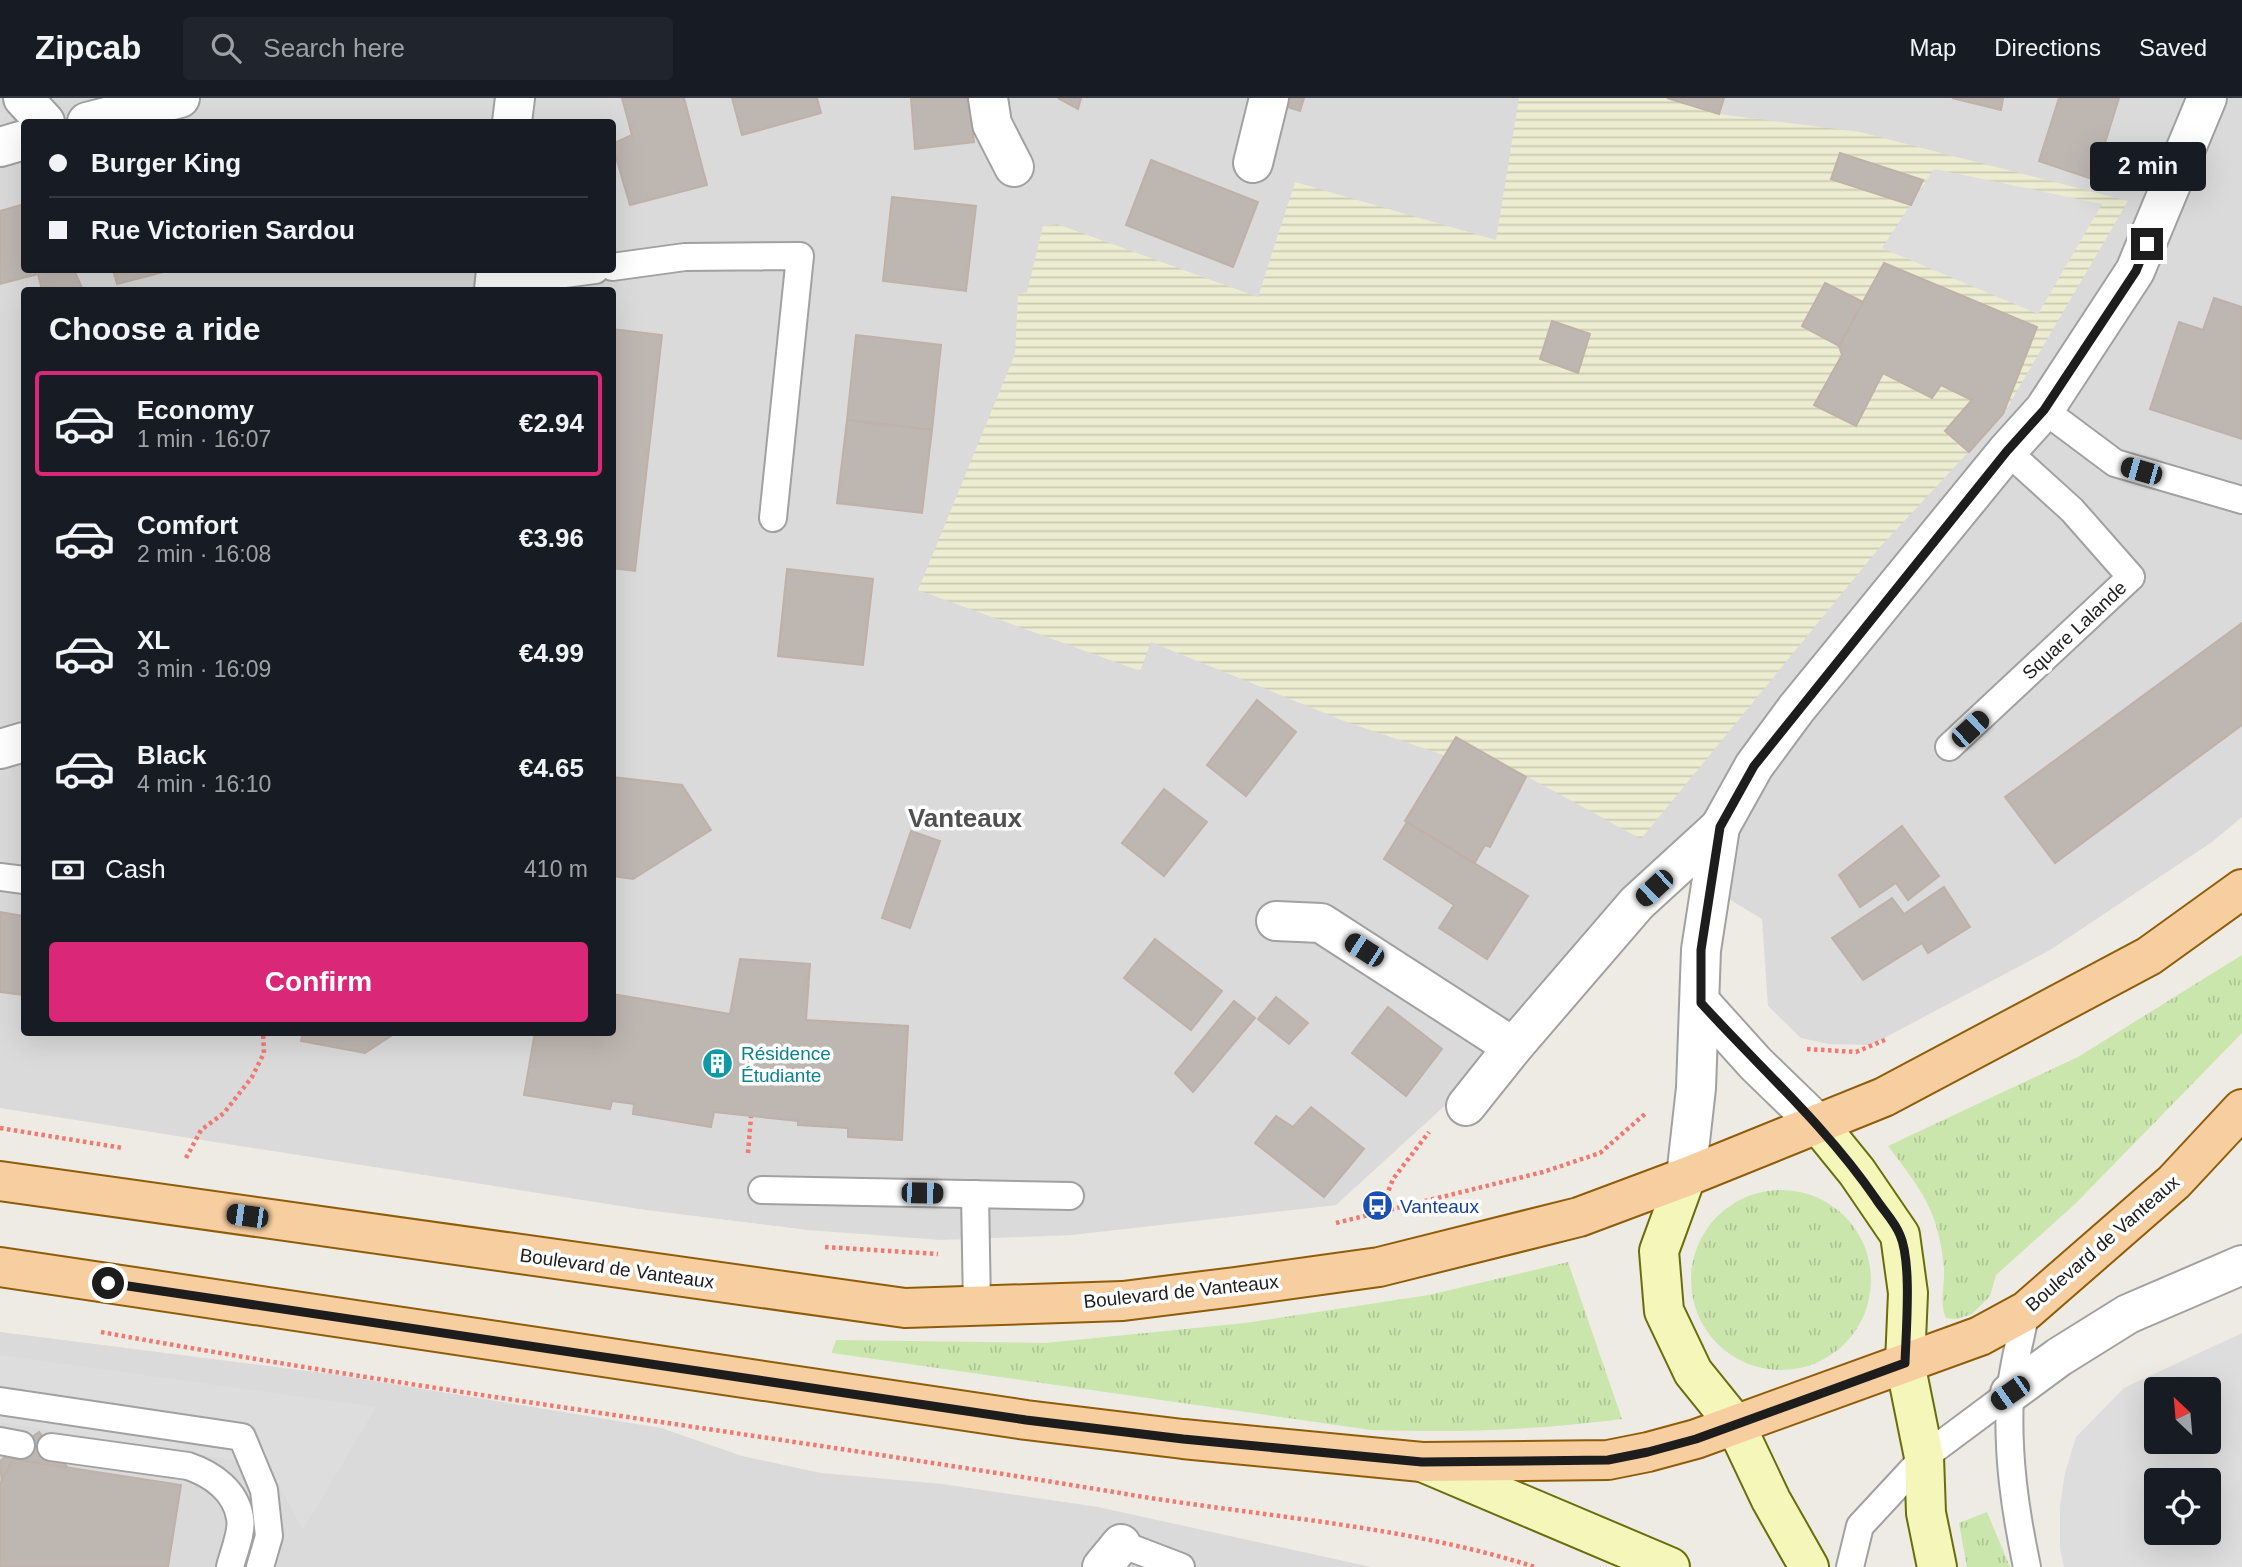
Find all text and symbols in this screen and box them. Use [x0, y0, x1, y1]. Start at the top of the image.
search box [183, 17, 673, 80]
text: Zipcab [35, 29, 141, 66]
icon: search [207, 29, 245, 67]
text: Search here [263, 33, 405, 63]
text: Map [1910, 34, 1956, 61]
text: Directions [1994, 34, 2101, 61]
text: Saved [2139, 34, 2207, 61]
callout: 2 min [2089, 142, 2205, 192]
text: Burger King [91, 148, 241, 178]
text: 2 min [2118, 153, 2178, 179]
text: Rue Victorien Sardou [91, 215, 355, 245]
route end [2131, 228, 2163, 260]
text: Choose a ride [49, 311, 261, 347]
icon: car [53, 392, 116, 455]
text: Economy [137, 395, 254, 425]
text: €2.94 [519, 408, 584, 438]
text: 1 min · 16:07 [137, 426, 271, 452]
car [2118, 455, 2165, 487]
icon: car [53, 507, 116, 570]
text: Comfort [137, 510, 238, 540]
text: €3.96 [519, 523, 584, 553]
text: 2 min · 16:08 [137, 541, 271, 567]
street label: Square Lalande [2018, 577, 2131, 684]
icon: car [53, 622, 116, 685]
text: XL [137, 625, 170, 655]
text: €4.99 [519, 638, 584, 668]
text: 3 min · 16:09 [137, 656, 271, 682]
car [1948, 707, 1993, 751]
icon: car [53, 737, 116, 800]
text: Black [137, 740, 206, 770]
text: €4.65 [519, 753, 584, 783]
text: 4 min · 16:10 [137, 771, 271, 797]
district label: Vanteaux [908, 803, 1023, 833]
icon: cash [49, 851, 87, 889]
text: Cash [105, 854, 166, 884]
text: 410 m [524, 856, 588, 882]
car [1632, 866, 1677, 910]
car [1341, 930, 1388, 970]
button: Confirm [49, 942, 588, 1022]
place label: Résidence Étudiante [741, 1043, 831, 1086]
building icon: Résidence Étudiante [701, 1047, 735, 1081]
street label: Boulevard de Vanteaux [2021, 1171, 2184, 1316]
car [901, 1182, 944, 1204]
bus stop icon: Vanteaux [1360, 1189, 1394, 1223]
place label: Vanteaux [1400, 1196, 1479, 1217]
car [225, 1203, 270, 1229]
street label: Boulevard de Vanteaux [518, 1244, 716, 1293]
route start [92, 1267, 124, 1299]
street label: Boulevard de Vanteaux [1082, 1271, 1280, 1312]
car [1987, 1372, 2034, 1414]
north arrow [2144, 1377, 2221, 1454]
map controls [2144, 1377, 2221, 1545]
button: locate [2144, 1468, 2221, 1545]

